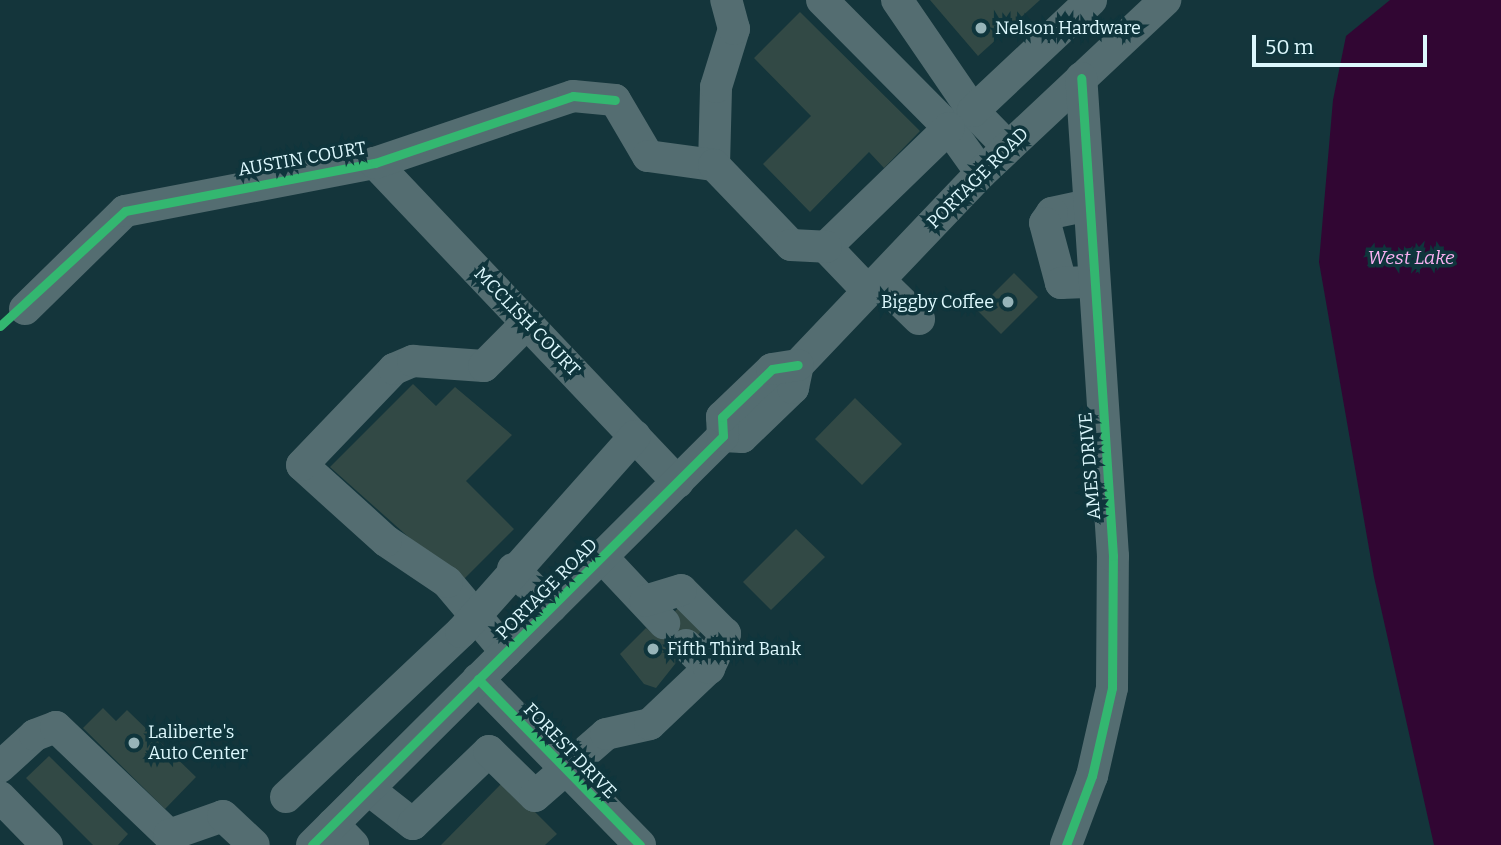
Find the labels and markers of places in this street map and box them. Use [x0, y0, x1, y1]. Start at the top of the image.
place label: Nelson Hardware [995, 17, 1141, 39]
marker: Nelson Hardware [973, 20, 989, 36]
place label: Biggby Coffee [881, 291, 994, 313]
marker: Biggby Coffee [1000, 294, 1016, 310]
place label: Fifth Third Bank [667, 638, 801, 660]
marker: Fifth Third Bank [645, 641, 661, 657]
place label: Laliberte's Auto Center [148, 722, 248, 764]
marker: Laliberte's Auto Center [126, 735, 142, 751]

